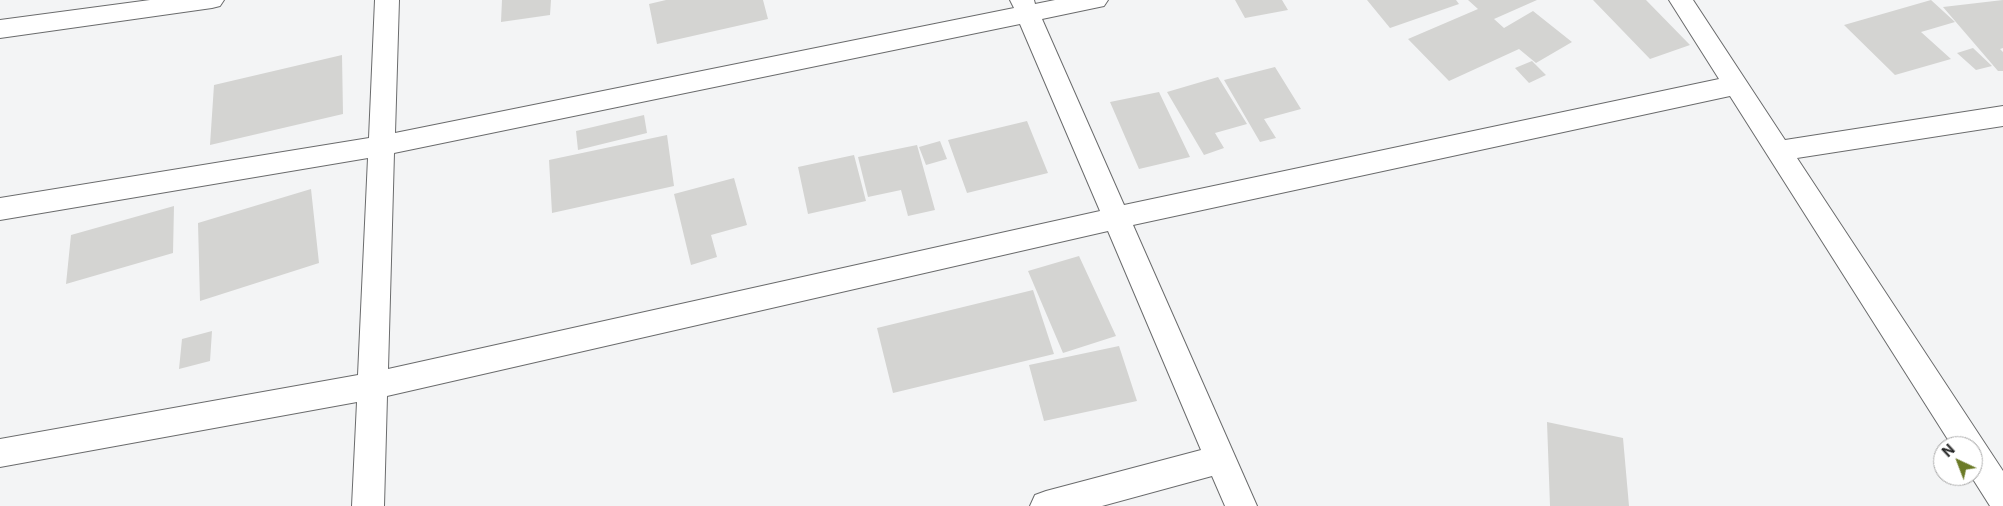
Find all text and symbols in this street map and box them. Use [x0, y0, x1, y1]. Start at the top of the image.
north arrow [1933, 436, 1983, 486]
text: N [1938, 441, 1958, 460]

